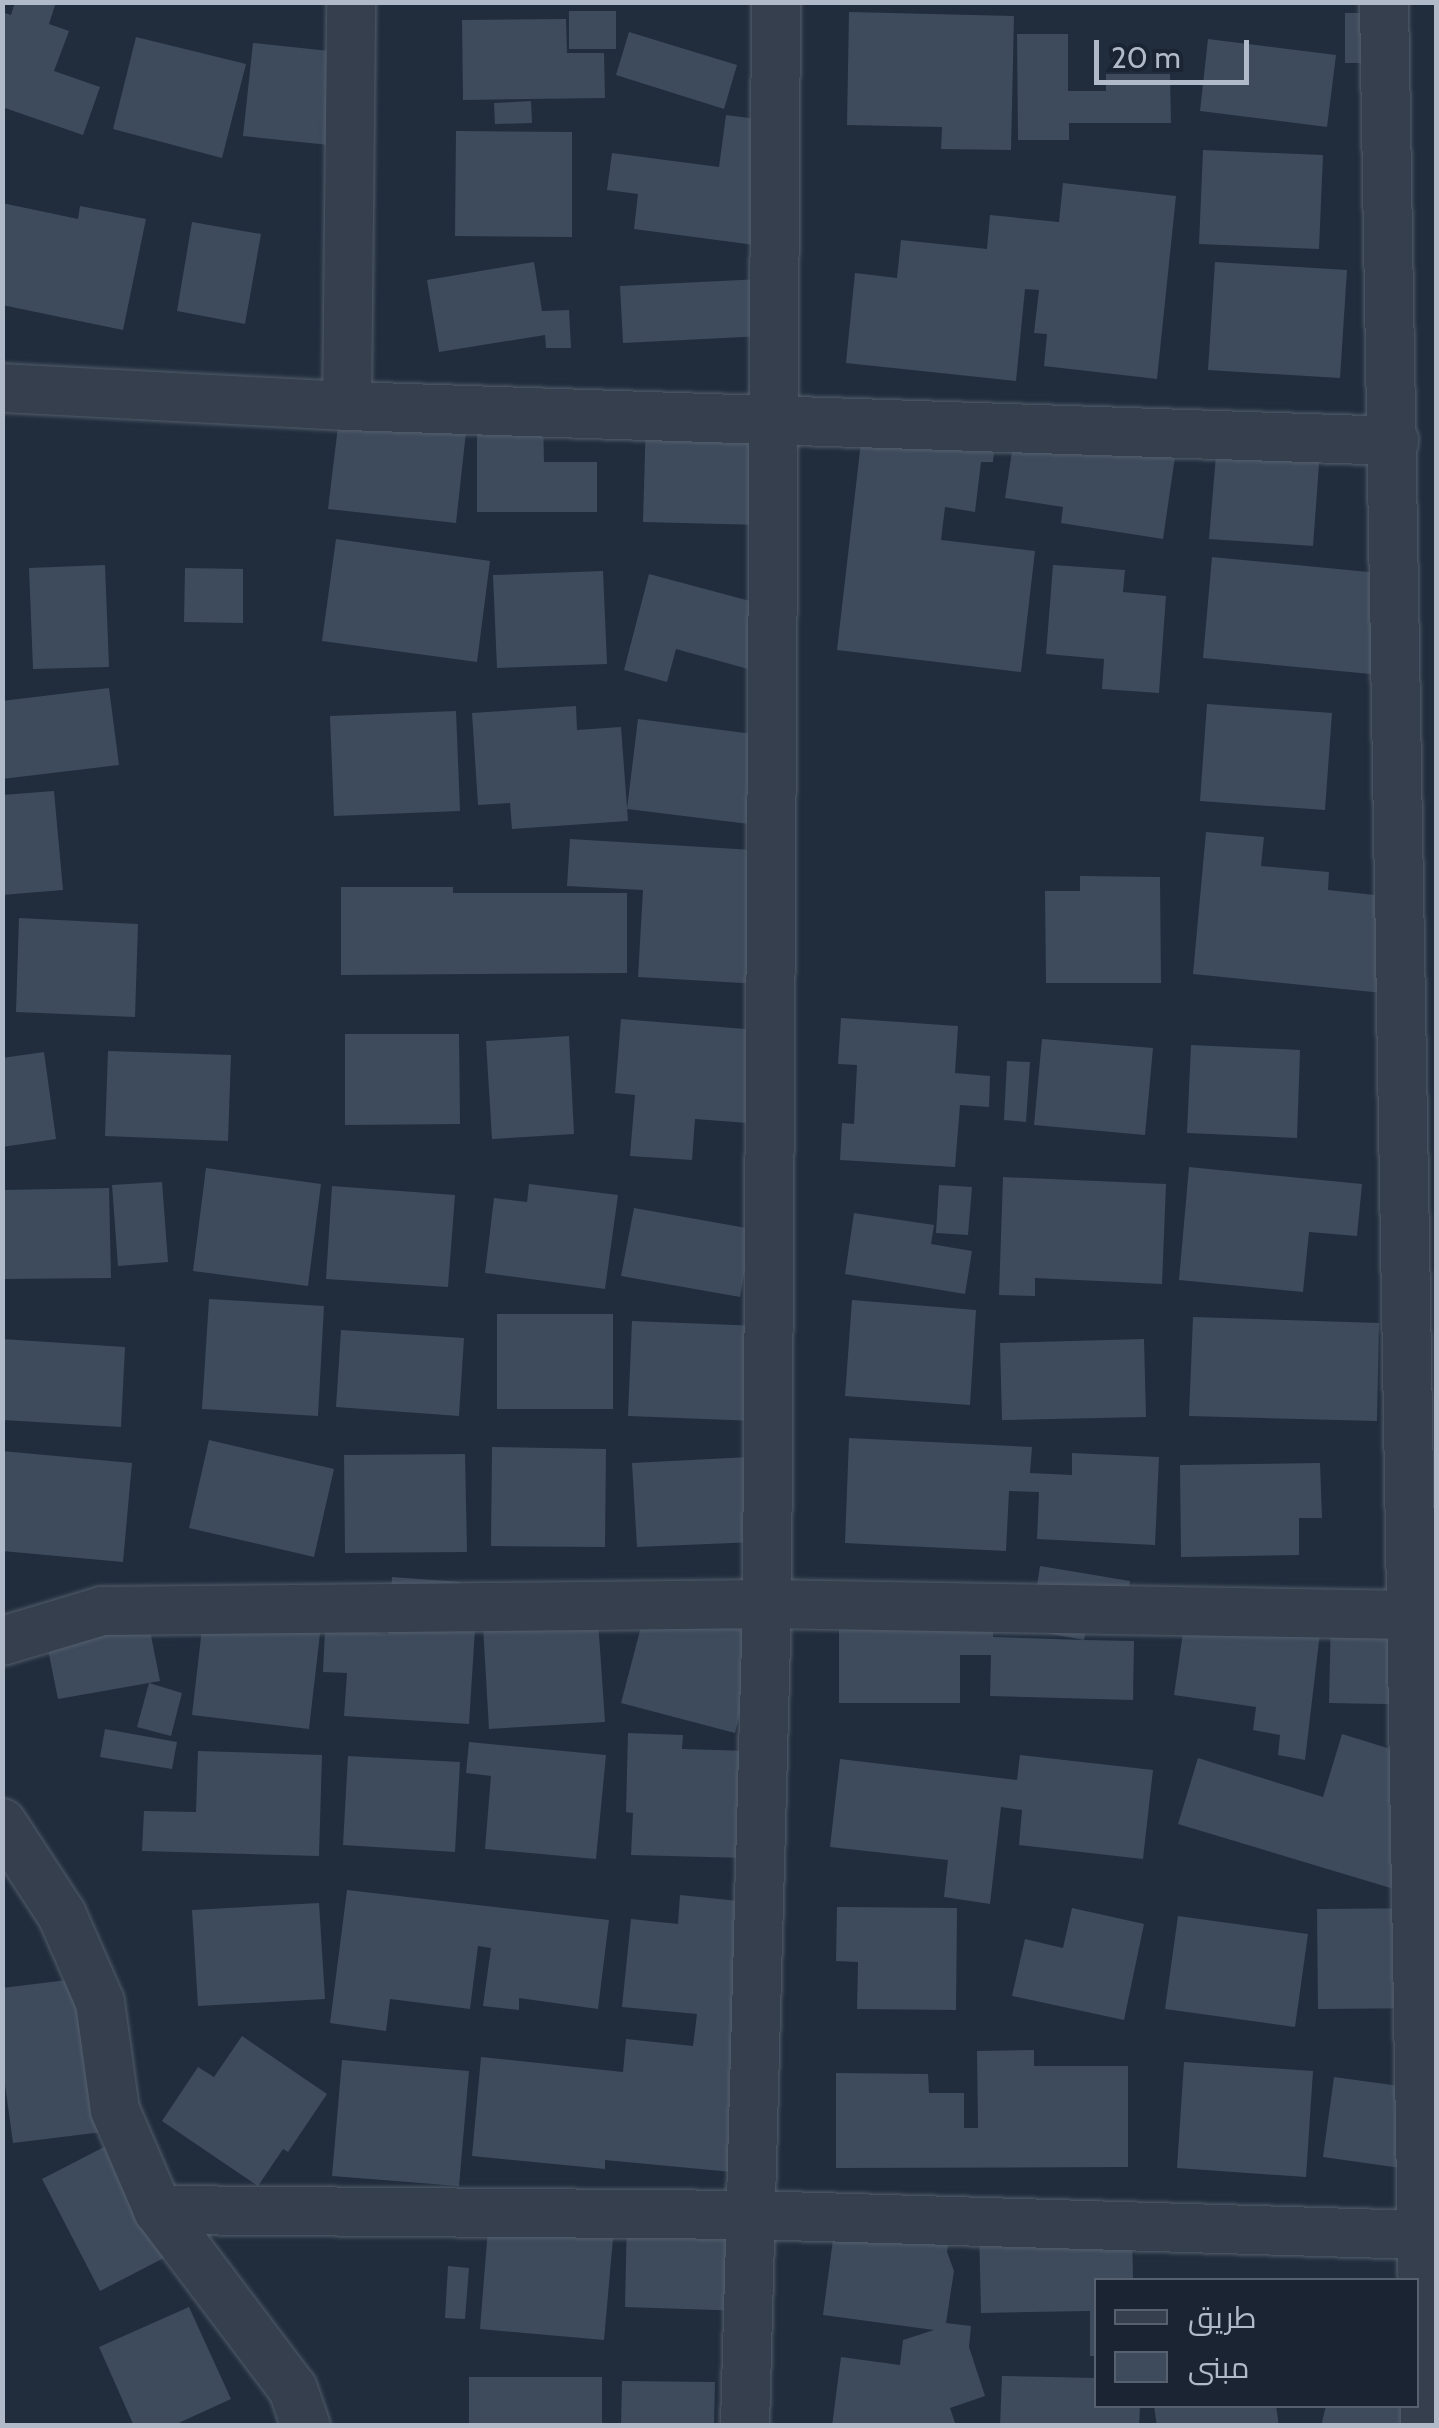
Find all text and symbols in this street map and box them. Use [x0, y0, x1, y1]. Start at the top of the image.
scale bar [1099, 20, 1254, 82]
text: 20 m [1111, 39, 1181, 76]
legend [1094, 2278, 1419, 2408]
text: طريق [1188, 2299, 1257, 2336]
text: مبنى [1188, 2349, 1249, 2386]

